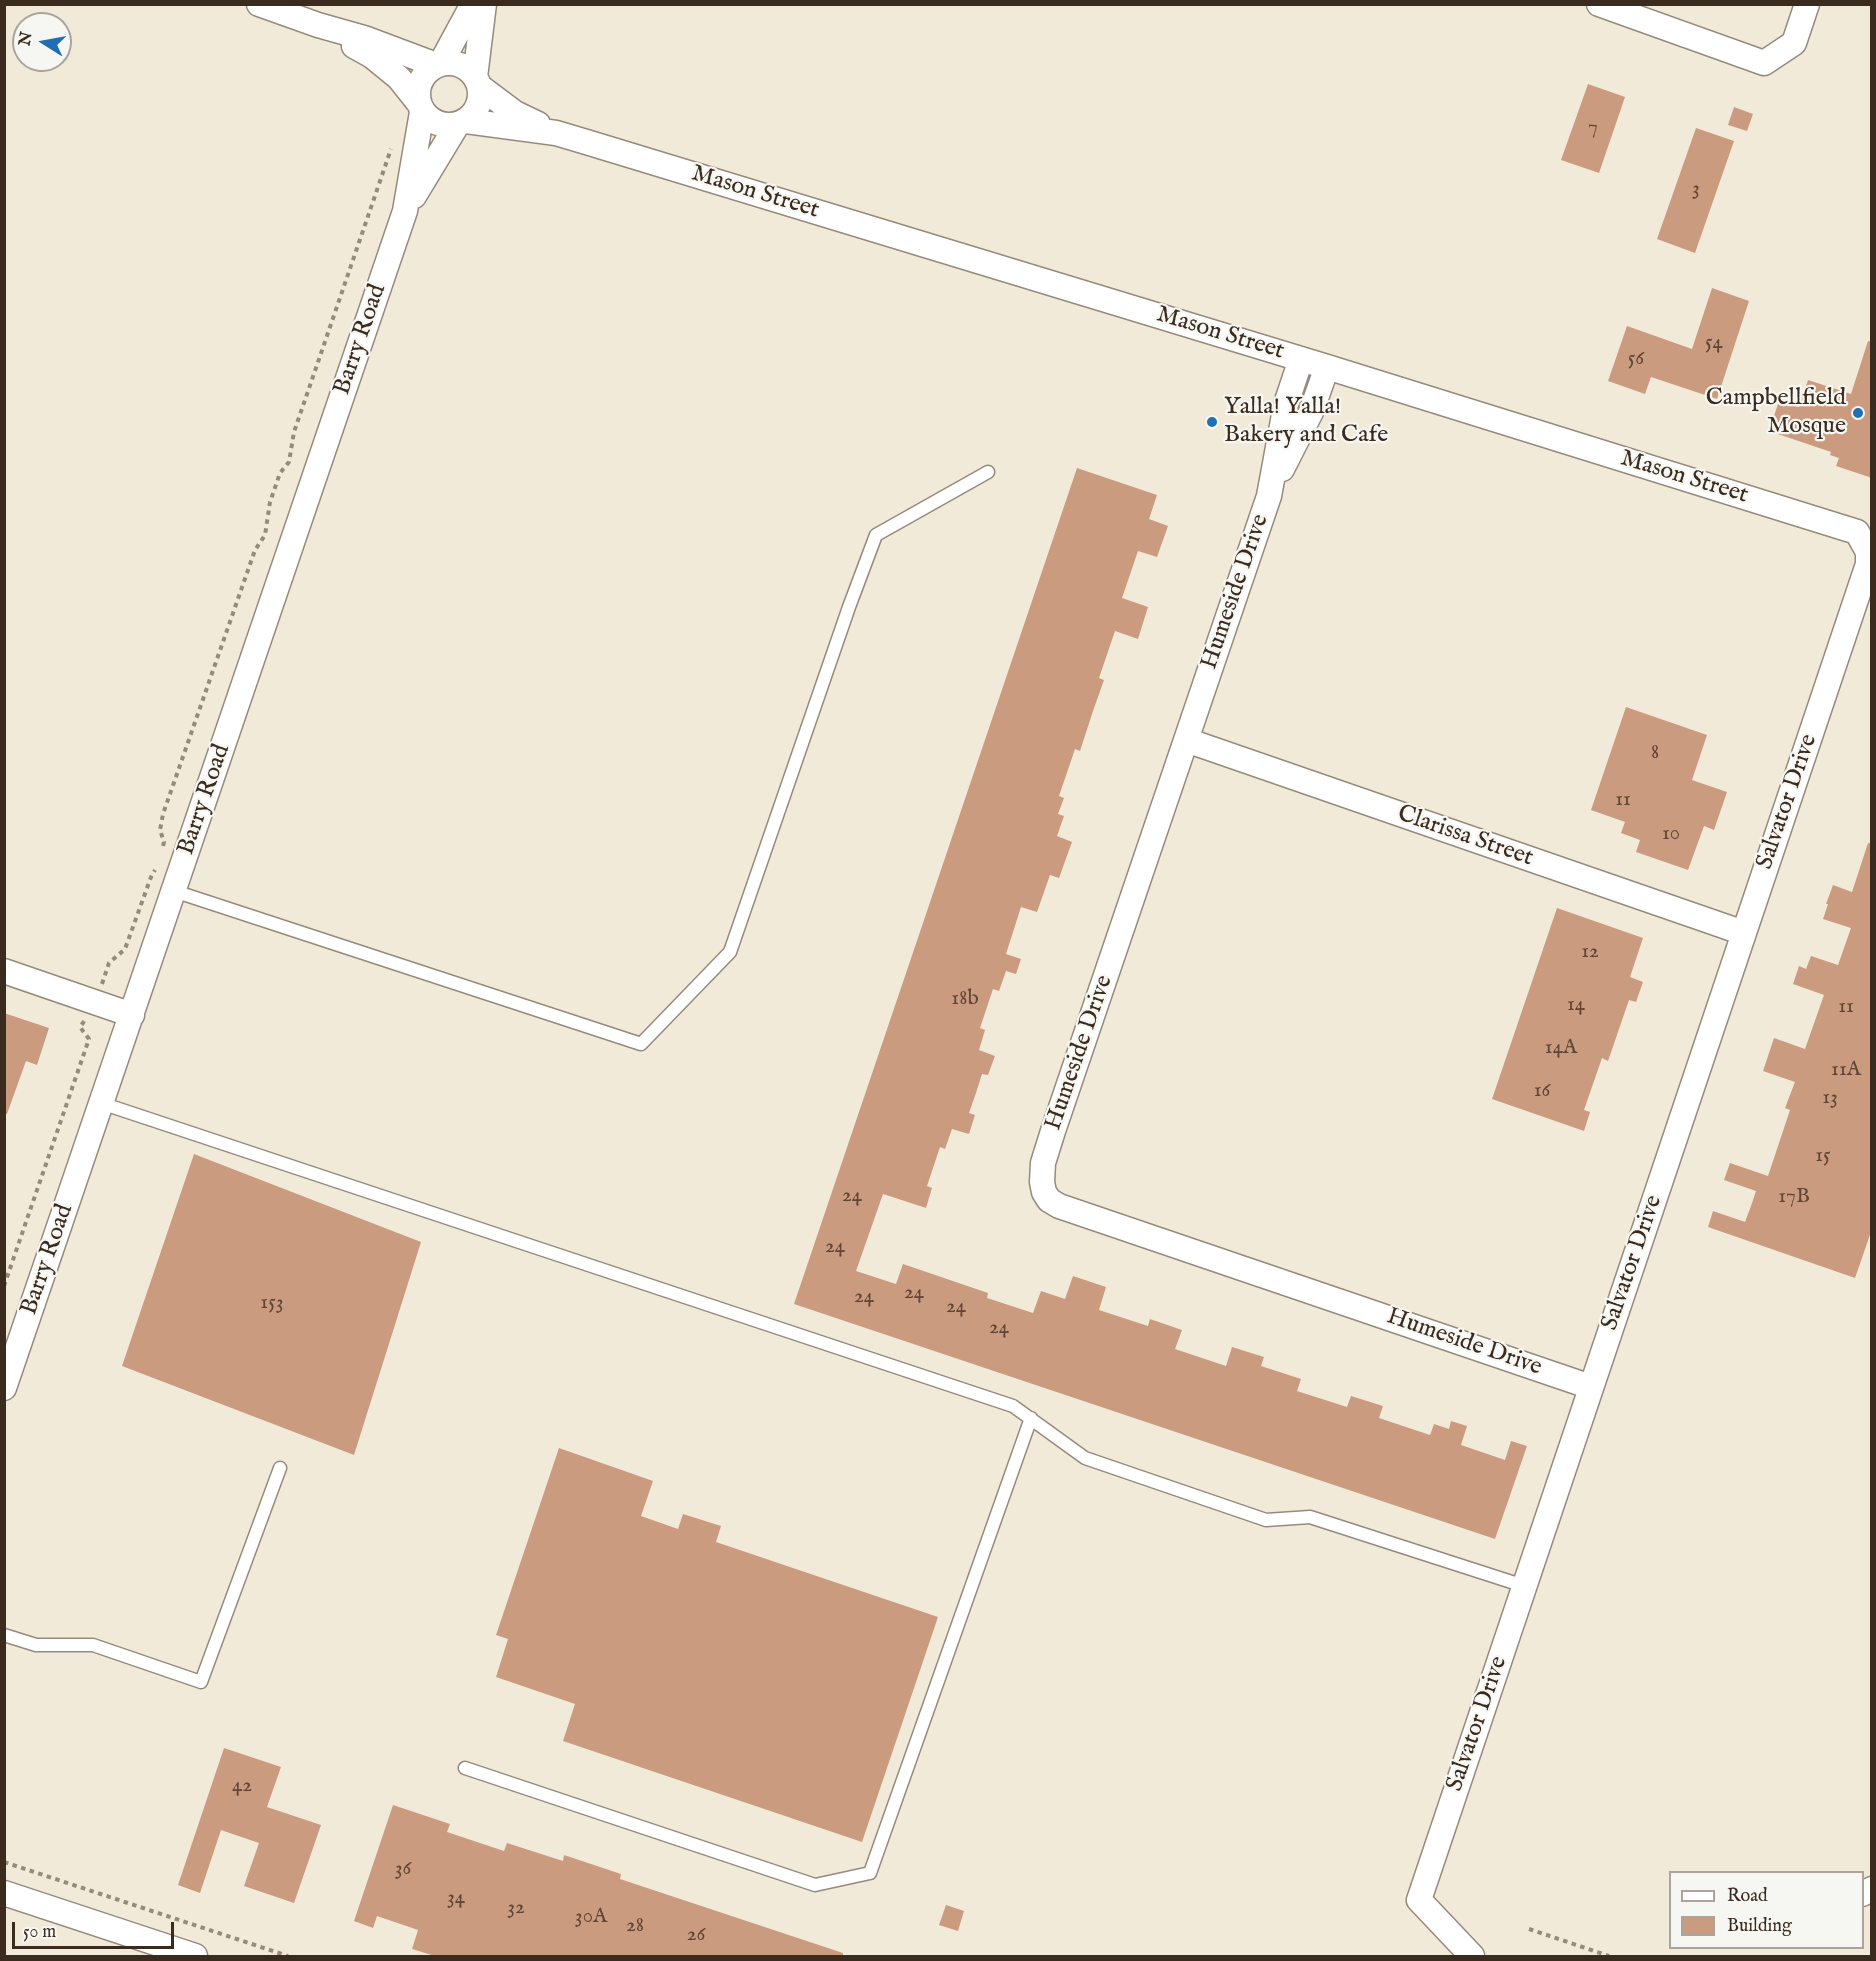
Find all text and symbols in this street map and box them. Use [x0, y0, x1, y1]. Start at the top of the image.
north arrow [12, 12, 72, 72]
text: N [15, 30, 37, 48]
house number: 7 [1588, 116, 1598, 142]
street label: Mason Street [688, 160, 822, 226]
house number: 3 [1692, 177, 1700, 203]
street label: Barry Road [329, 281, 393, 399]
street label: Mason Street [1153, 301, 1287, 367]
house number: 54 [1705, 331, 1723, 357]
house number: 56 [1628, 347, 1644, 373]
place label: Campbellfield Mosque [1706, 385, 1846, 441]
place label: Yalla! Yalla! Bakery and Cafe [1224, 394, 1388, 450]
marker: Campbellfield Mosque [1851, 406, 1865, 420]
marker: Yalla! Yalla! Bakery and Cafe [1205, 415, 1219, 429]
street label: Mason Street [1617, 445, 1751, 511]
street label: Humeside Drive [1196, 511, 1276, 673]
street label: Salvator Drive [1751, 731, 1825, 873]
street label: Barry Road [173, 741, 237, 859]
house number: 8 [1651, 741, 1659, 767]
house number: 11 [1615, 788, 1631, 814]
street label: Clarissa Street [1393, 800, 1537, 874]
house number: 10 [1662, 822, 1680, 848]
house number: 12 [1581, 940, 1599, 966]
street label: Humeside Drive [1040, 972, 1120, 1134]
house number: 18b [951, 987, 979, 1013]
house number: 14 [1567, 993, 1585, 1019]
house number: 11 [1838, 995, 1854, 1021]
house number: 14A [1545, 1036, 1577, 1062]
house number: 11A [1831, 1058, 1861, 1084]
house number: 16 [1534, 1079, 1550, 1105]
house number: 13 [1822, 1086, 1838, 1112]
house number: 15 [1815, 1144, 1831, 1170]
house number: 24 [842, 1184, 862, 1210]
house number: 17B [1778, 1185, 1810, 1211]
street label: Salvator Drive [1596, 1192, 1670, 1334]
street label: Barry Road [16, 1201, 80, 1319]
house number: 24 [825, 1235, 845, 1261]
house number: 24 [904, 1281, 924, 1307]
house number: 24 [854, 1285, 874, 1311]
house number: 153 [260, 1291, 284, 1317]
house number: 24 [946, 1295, 966, 1321]
street label: Humeside Drive [1383, 1303, 1545, 1383]
house number: 24 [989, 1316, 1009, 1342]
street label: Salvator Drive [1441, 1653, 1515, 1795]
house number: 42 [232, 1774, 252, 1800]
house number: 36 [395, 1857, 411, 1883]
legend [1669, 1871, 1864, 1949]
text: Road [1727, 1885, 1768, 1908]
house number: 34 [447, 1886, 465, 1912]
house number: 32 [507, 1896, 525, 1922]
house number: 30A [575, 1905, 607, 1931]
scale bar [15, 1910, 177, 1948]
house number: 28 [626, 1914, 644, 1940]
text: Building [1727, 1915, 1792, 1938]
text: 50 m [23, 1921, 56, 1944]
house number: 26 [687, 1923, 705, 1949]

